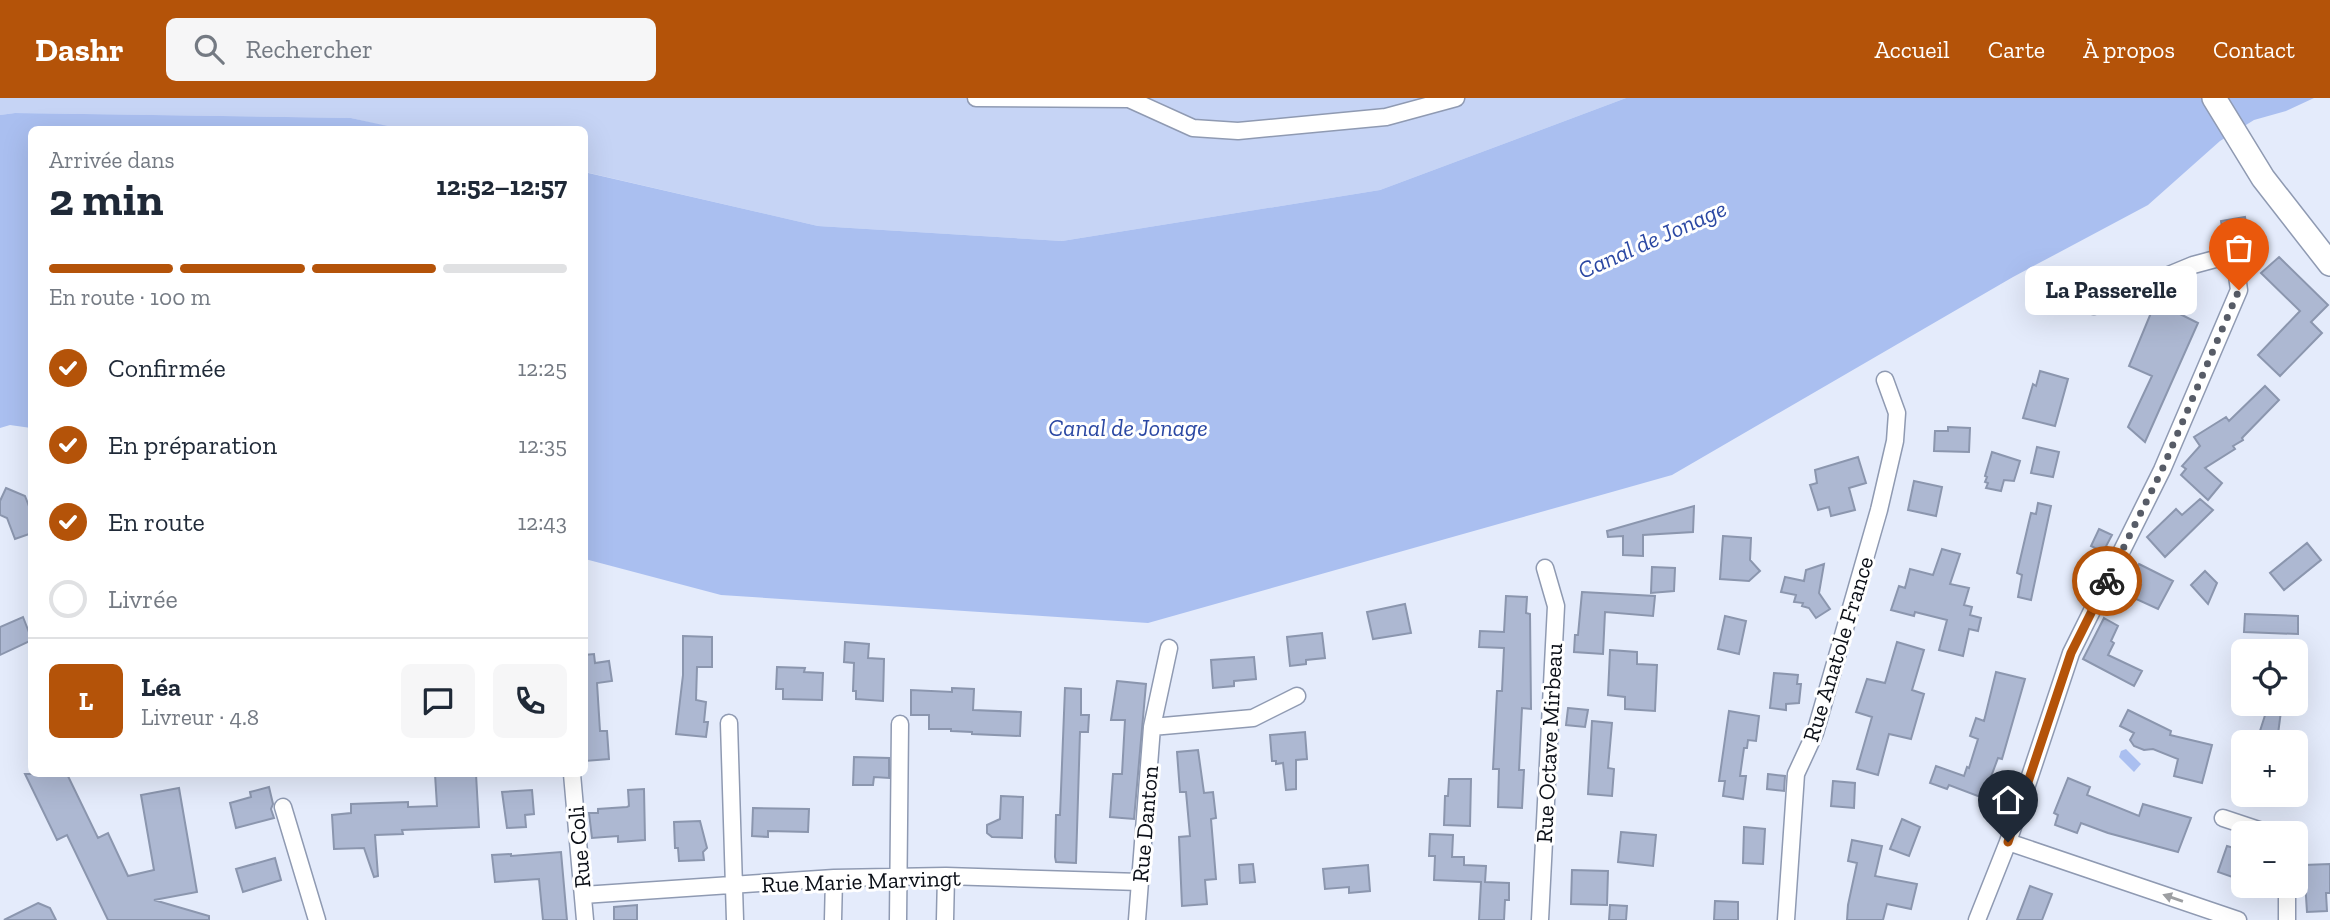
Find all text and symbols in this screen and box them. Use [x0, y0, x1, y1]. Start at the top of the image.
search box [166, 18, 656, 81]
text: Dashr [35, 30, 124, 69]
icon: search [190, 30, 228, 68]
text: Rechercher [246, 33, 373, 65]
text: Accueil [1874, 35, 1950, 64]
text: Carte [1988, 35, 2045, 64]
text: À propos [2083, 35, 2175, 64]
text: Contact [2213, 35, 2295, 64]
text: Arrivée dans [49, 146, 175, 174]
text: 12:52–12:57 [436, 170, 567, 202]
text: 2 min [49, 172, 164, 227]
water label: Canal de Jonage [1573, 193, 1731, 285]
pin [2209, 218, 2269, 290]
icon: bag [2220, 229, 2258, 267]
callout: La Passerelle [2025, 266, 2197, 314]
text: La Passerelle [2045, 276, 2177, 304]
text: En route · 100 m [49, 283, 211, 311]
icon: check [49, 349, 87, 387]
text: Confirmée [108, 352, 226, 384]
text: 12:25 [518, 354, 567, 382]
water label: Canal de Jonage [1048, 413, 1208, 442]
icon: check [49, 426, 87, 464]
text: En préparation [108, 429, 277, 461]
text: 12:35 [518, 431, 567, 459]
icon: check [49, 503, 87, 541]
text: En route [108, 506, 205, 538]
text: 12:43 [518, 508, 567, 536]
courier [2072, 546, 2142, 616]
street label: Rue Anatole France [1796, 553, 1880, 745]
icon: bike [2088, 562, 2126, 600]
text: Livrée [108, 583, 178, 615]
map controls [2231, 639, 2308, 898]
button: locate [2231, 639, 2308, 716]
street label: Rue Octave Mirbeau [1530, 642, 1568, 844]
button: chat [401, 664, 475, 738]
button: phone [493, 664, 567, 738]
text: Léa [141, 671, 181, 703]
text: L [79, 685, 93, 717]
text: Livreur · 4.8 [141, 703, 259, 731]
button: + [2231, 730, 2308, 807]
street label: Rue Danton [1126, 764, 1164, 884]
pin [1978, 770, 2038, 842]
icon: home [1989, 781, 2027, 819]
street label: Rue Coli [561, 805, 597, 889]
button: − [2231, 821, 2308, 898]
street label: Rue Marie Marvingt [761, 864, 962, 898]
one-way arrow [2163, 892, 2184, 903]

